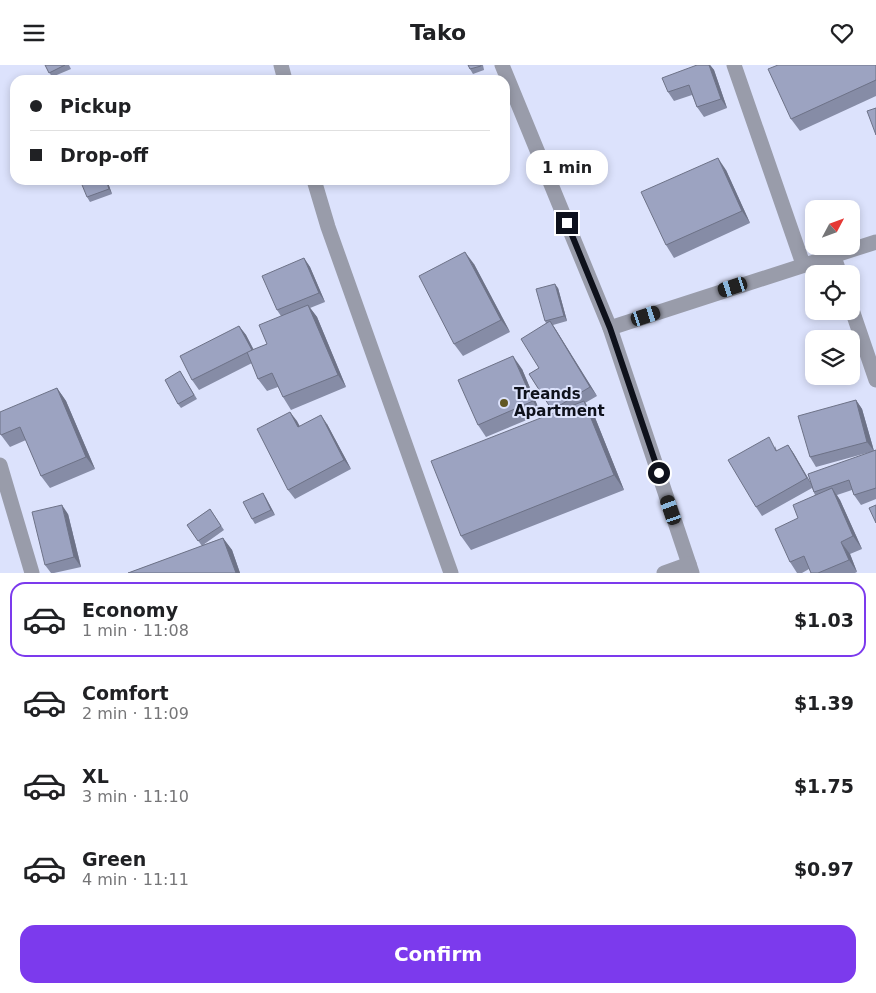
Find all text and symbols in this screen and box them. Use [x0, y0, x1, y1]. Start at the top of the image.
icon: menu [20, 19, 48, 47]
icon: heart [828, 19, 856, 47]
text: Tako [410, 20, 466, 45]
text: Pickup [60, 95, 131, 117]
text: Drop-off [60, 144, 148, 166]
callout: 1 min [526, 151, 608, 185]
text: 1 min [542, 158, 592, 177]
north arrow [805, 200, 860, 255]
map controls [805, 200, 860, 385]
route end [556, 212, 578, 234]
button: locate [805, 265, 860, 320]
car [716, 275, 749, 299]
car [629, 304, 662, 328]
button: layers [805, 330, 860, 385]
place label: Treands Apartment [514, 385, 605, 420]
marker: Treands Apartment [498, 397, 510, 409]
route start [648, 462, 670, 484]
car [659, 493, 682, 527]
icon: car [22, 597, 67, 642]
text: Economy [82, 599, 178, 621]
text: $1.03 [794, 609, 854, 631]
text: 1 min · 11:08 [82, 621, 189, 640]
icon: car [22, 680, 67, 725]
text: Comfort [82, 682, 169, 704]
text: $1.39 [794, 692, 854, 714]
text: 2 min · 11:09 [82, 704, 189, 723]
icon: car [22, 763, 67, 808]
text: XL [82, 765, 109, 787]
text: $1.75 [794, 775, 854, 797]
text: 3 min · 11:10 [82, 787, 189, 806]
icon: car [22, 846, 67, 891]
text: Green [82, 848, 146, 870]
text: $0.97 [794, 858, 854, 880]
text: 4 min · 11:11 [82, 870, 189, 889]
button: Confirm [20, 925, 856, 983]

